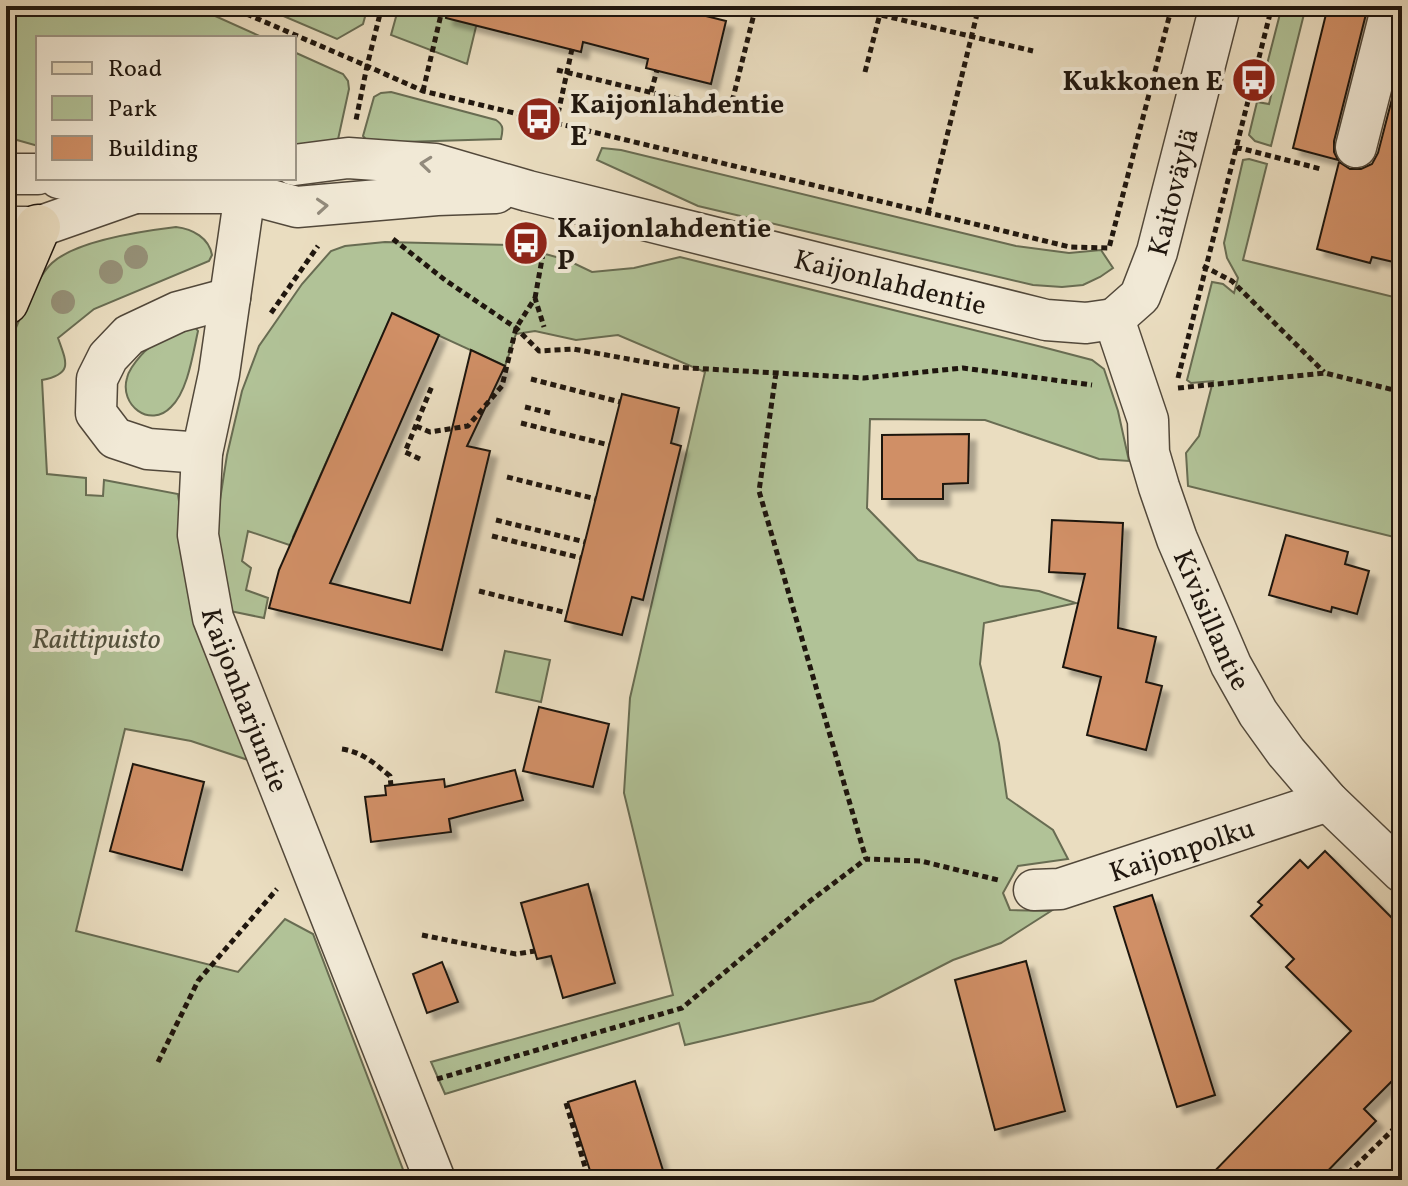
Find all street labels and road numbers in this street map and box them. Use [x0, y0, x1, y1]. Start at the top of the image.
street label: Kaitoväylä [1140, 124, 1210, 261]
street label: Kaijonlahdentie [790, 241, 990, 326]
street label: Kivisillantie [1162, 544, 1259, 698]
street label: Kaijonharjuntie [190, 605, 297, 799]
street label: Kaijonpolku [1105, 809, 1260, 893]

